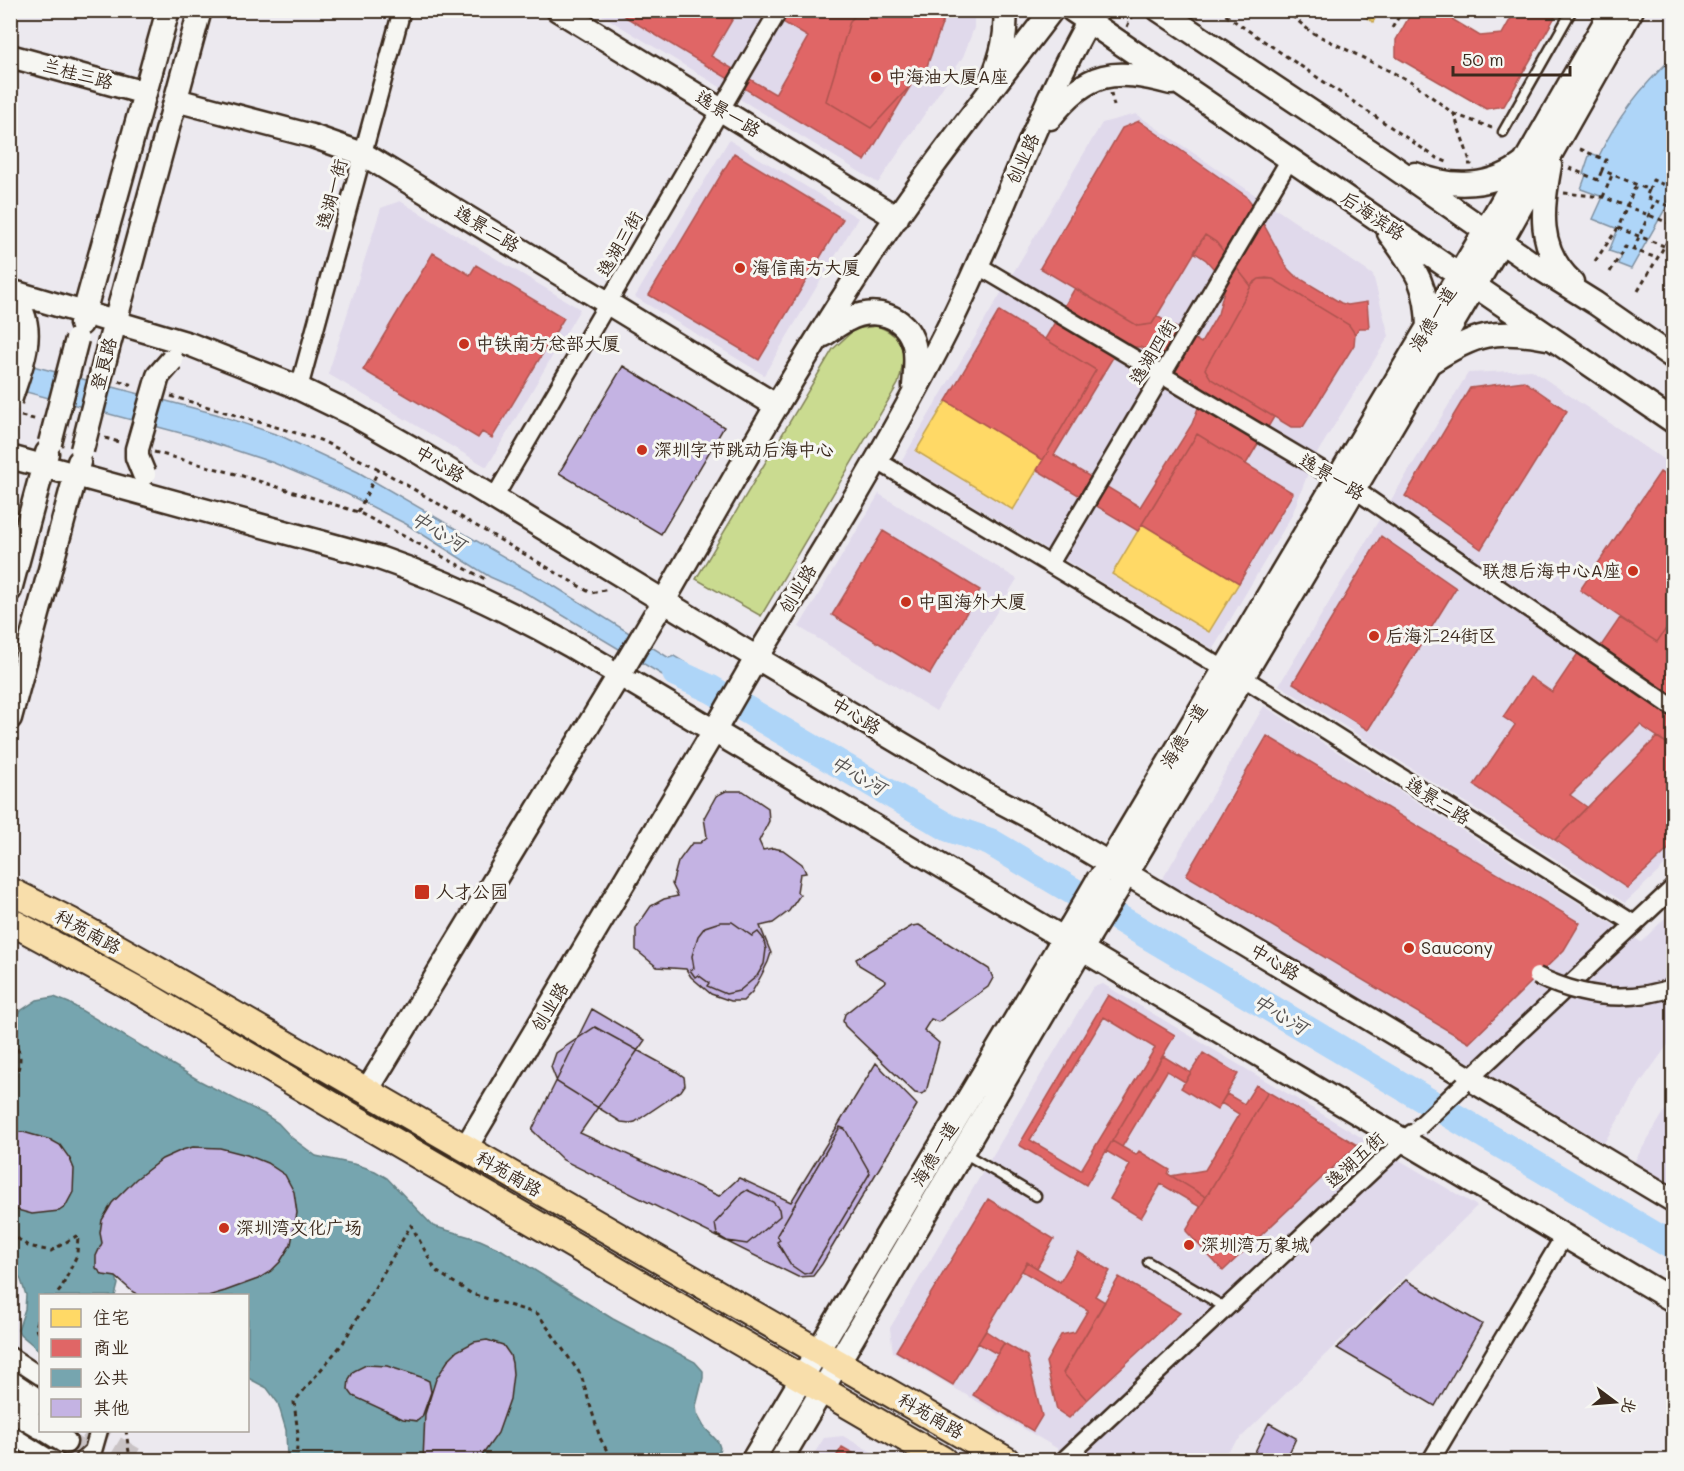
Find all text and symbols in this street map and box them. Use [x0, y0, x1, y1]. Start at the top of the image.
scale bar [1453, 39, 1570, 77]
text: 50 m [1462, 47, 1504, 71]
street label: 兰桂三路 [40, 52, 116, 94]
place label: 中海油大厦A座 [888, 64, 1008, 88]
marker: 中海油大厦A座 [869, 70, 883, 84]
street label: 逸景一路 [691, 84, 766, 142]
street label: 创业路 [1000, 129, 1044, 188]
street label: 逸湖一街 [310, 156, 352, 232]
street label: 后海滨路 [1337, 185, 1410, 245]
street label: 逸景二路 [450, 199, 525, 257]
street label: 逸湖三街 [591, 206, 648, 281]
place label: 海信南方大厦 [752, 255, 860, 279]
marker: 海信南方大厦 [733, 261, 747, 275]
street label: 海德一道 [1403, 281, 1461, 356]
street label: 逸湖四街 [1123, 314, 1181, 389]
place label: 中铁南方总部大厦 [476, 331, 620, 355]
street label: 登良路 [84, 335, 122, 393]
marker: 中铁南方总部大厦 [457, 337, 471, 351]
place label: 深圳字节跳动后海中心 [654, 437, 834, 461]
street label: 中心路 [411, 439, 470, 487]
marker: 深圳字节跳动后海中心 [635, 443, 649, 457]
street label: 逸景一路 [1295, 447, 1370, 505]
water label: 中心河 [406, 504, 473, 558]
place label: 联想后海中心A座 [1483, 558, 1621, 582]
street label: 创业路 [773, 559, 821, 618]
marker: 联想后海中心A座 [1626, 564, 1640, 578]
place label: 中国海外大厦 [918, 589, 1026, 613]
marker: 中国海外大厦 [899, 595, 913, 609]
place label: 后海汇24街区 [1386, 623, 1497, 647]
marker: 后海汇24街区 [1367, 629, 1381, 643]
street label: 中心路 [827, 691, 886, 739]
street label: 海德一道 [1154, 698, 1212, 773]
water label: 中心河 [826, 748, 894, 802]
street label: 逸景二路 [1402, 771, 1475, 829]
place label: 人才公园 [436, 879, 508, 903]
marker: 人才公园 [413, 883, 431, 901]
street label: 科苑南路 [51, 903, 126, 959]
place label: Saucony [1421, 935, 1493, 959]
street label: 中心路 [1246, 937, 1305, 985]
marker: Saucony [1402, 941, 1416, 955]
street label: 创业路 [525, 977, 573, 1036]
water label: 中心河 [1248, 987, 1315, 1041]
street label: 海德一道 [905, 1116, 963, 1191]
street label: 逸湖五街 [1320, 1126, 1389, 1193]
street label: 科苑南路 [472, 1145, 547, 1202]
place label: 深圳湾文化广场 [236, 1215, 362, 1239]
marker: 深圳湾文化广场 [217, 1221, 231, 1235]
place label: 深圳湾万象城 [1201, 1232, 1309, 1256]
marker: 深圳湾万象城 [1182, 1238, 1196, 1252]
legend [39, 1294, 249, 1432]
text: 住宅 [93, 1305, 129, 1329]
text: 商业 [93, 1335, 129, 1359]
text: 公共 [93, 1365, 129, 1389]
north arrow [1585, 1372, 1645, 1432]
street label: 科苑南路 [894, 1387, 969, 1444]
text: 其他 [93, 1395, 129, 1419]
text: 北 [1618, 1396, 1642, 1417]

